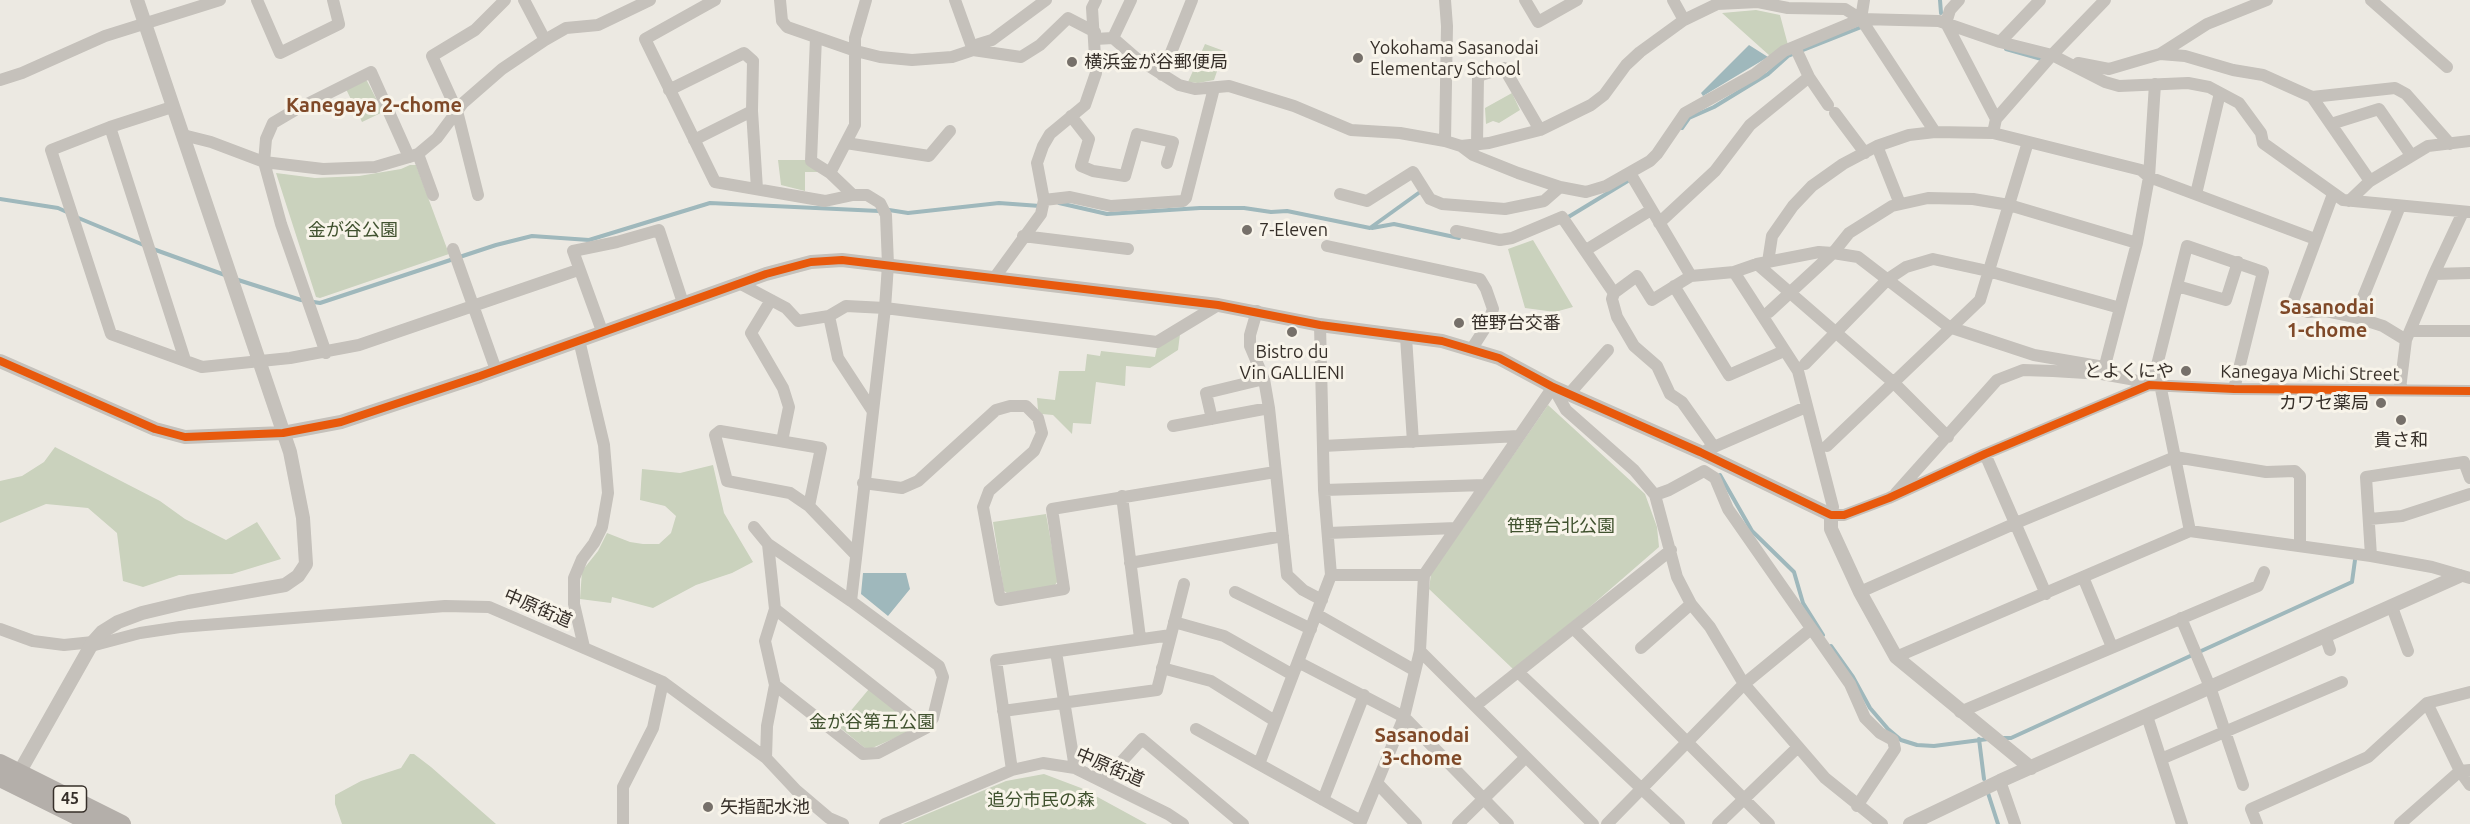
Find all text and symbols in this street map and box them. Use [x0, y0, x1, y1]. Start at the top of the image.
place label: Yokohama Sasanodai Elementary School [1370, 37, 1539, 80]
place label: 横浜金が谷郵便局 [1084, 51, 1228, 73]
marker: Yokohama Sasanodai Elementary School [1351, 51, 1365, 65]
marker: 横浜金が谷郵便局 [1065, 55, 1079, 69]
district label: Kanegaya 2-chome [286, 93, 462, 117]
park label: 金が谷公園 [308, 219, 398, 241]
place label: 7-Eleven [1259, 219, 1328, 241]
marker: 7-Eleven [1240, 223, 1254, 237]
district label: Sasanodai 1-chome [2280, 295, 2374, 342]
place label: 笹野台交番 [1471, 312, 1561, 334]
marker: 笹野台交番 [1452, 316, 1466, 330]
marker: Bistro du Vin GALLIENI [1285, 325, 1299, 339]
place label: Bistro du Vin GALLIENI [1240, 341, 1344, 384]
place label: とよくにや [2084, 360, 2174, 382]
street label: Kanegaya Michi Street [2220, 361, 2400, 385]
marker: とよくにや [2179, 364, 2193, 378]
place label: カワセ薬局 [2279, 392, 2369, 414]
marker: カワセ薬局 [2374, 396, 2388, 410]
marker: 貴さ和 [2394, 413, 2408, 427]
place label: 貴さ和 [2374, 429, 2428, 451]
park label: 笹野台北公園 [1507, 515, 1615, 537]
street label: 中原街道 [501, 584, 575, 632]
park label: 金が谷第五公園 [809, 711, 935, 733]
district label: Sasanodai 3-chome [1375, 723, 1469, 770]
street label: 中原街道 [1073, 743, 1147, 791]
road number: 45 [54, 786, 86, 812]
park label: 追分市民の森 [987, 789, 1095, 811]
place label: 矢指配水池 [720, 796, 810, 818]
marker: 矢指配水池 [701, 800, 715, 814]

